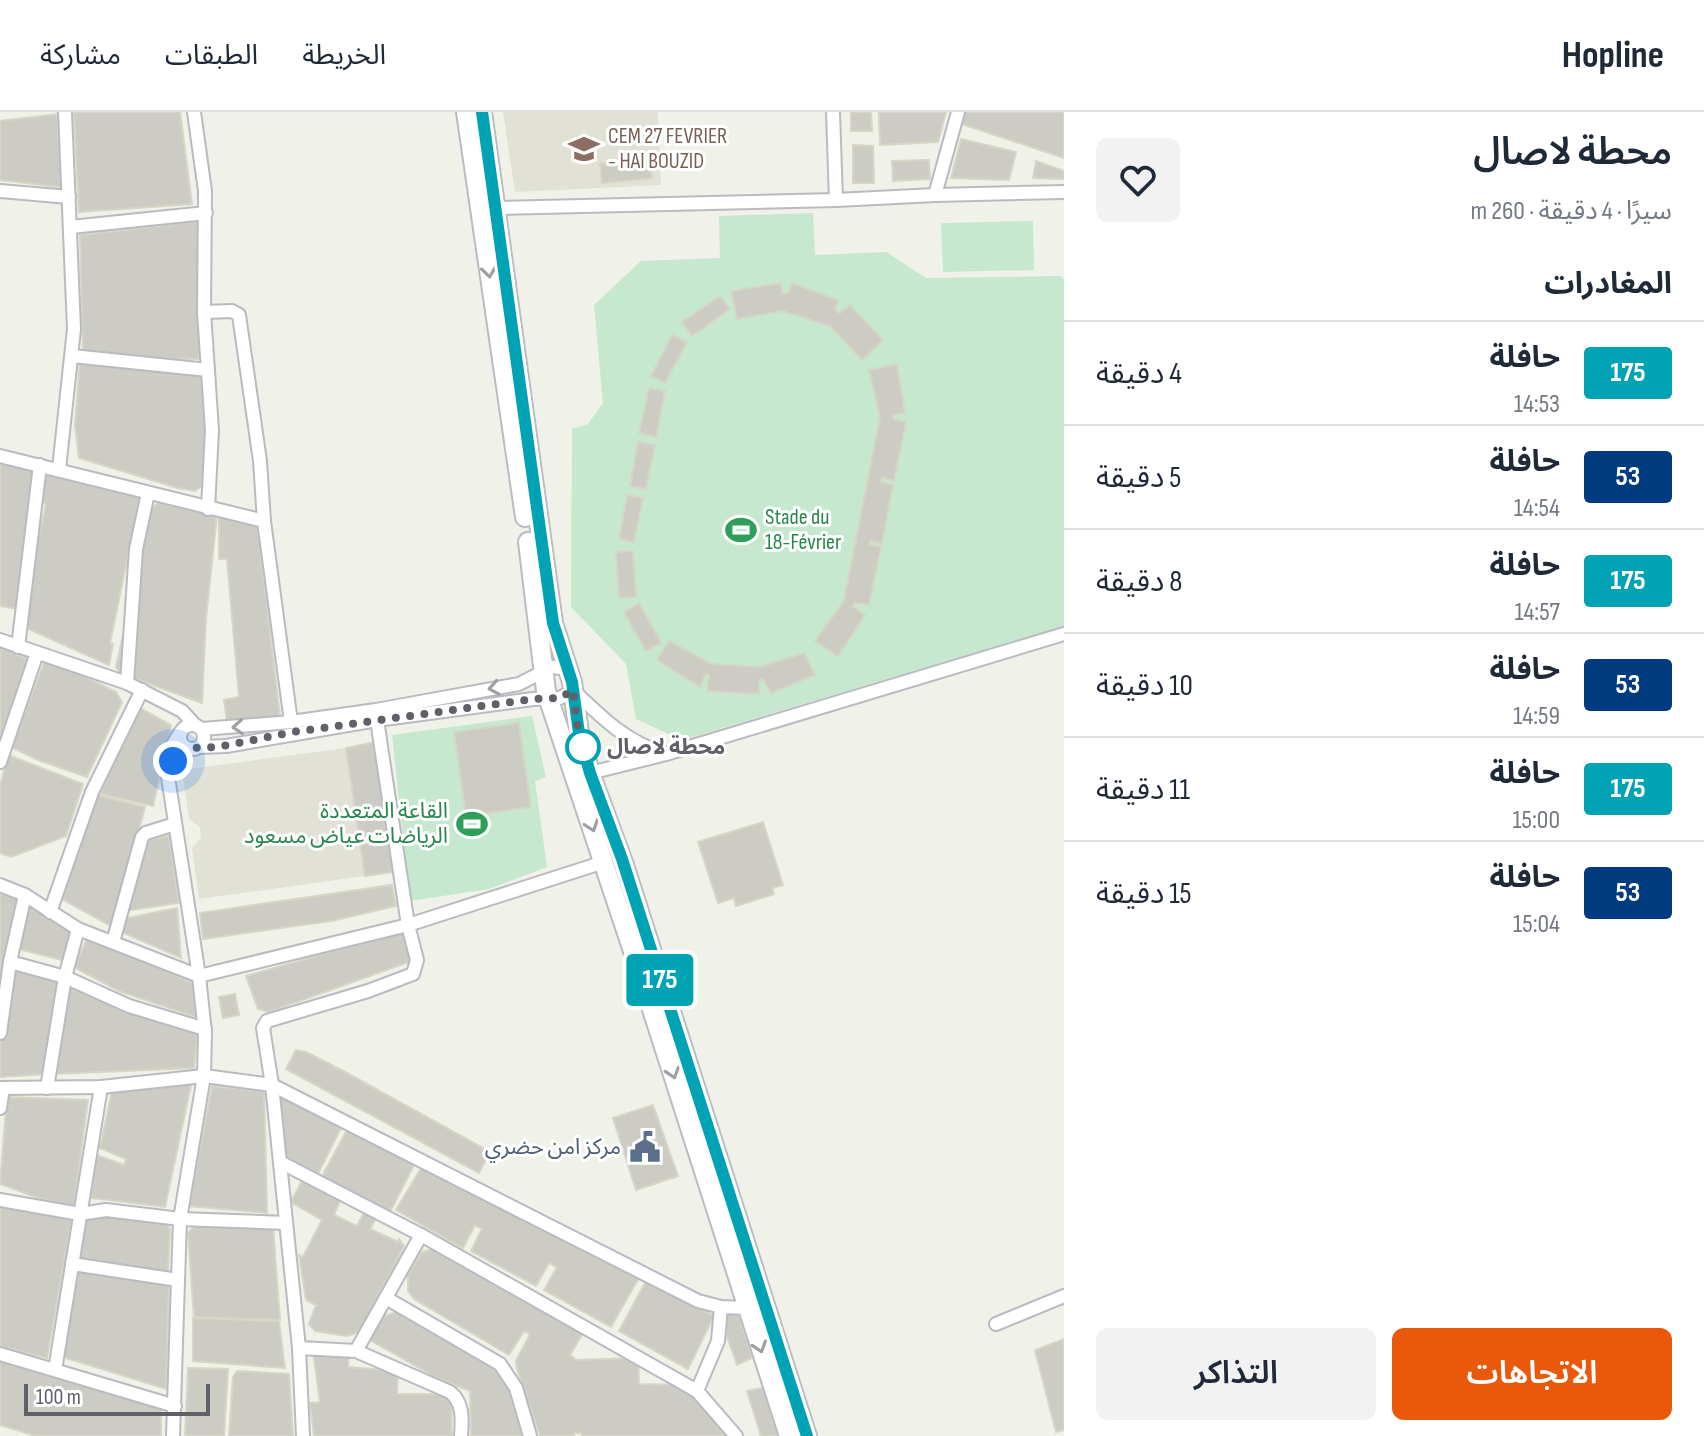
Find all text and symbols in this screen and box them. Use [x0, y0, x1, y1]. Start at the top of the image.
text: Hopline [1562, 33, 1664, 78]
text: مشاركة [40, 39, 121, 72]
text: الطبقات [165, 39, 258, 72]
text: الخريطة [302, 39, 386, 72]
place label: CEM 27 FEVRIER - HAI BOUZID [608, 123, 727, 175]
text: محطة لاصال [1473, 130, 1672, 175]
school or university icon: CEM 27 FEVRIER - HAI BOUZID [567, 132, 601, 166]
button: heart [1096, 138, 1180, 222]
text: سيرًا · 4 دقيقة · 260 m [1470, 196, 1672, 227]
one-way arrow [480, 266, 497, 279]
text: المغادرات [1544, 266, 1672, 302]
text: حافلة [1489, 340, 1560, 376]
text: 4 دقيقة [1096, 356, 1182, 392]
text: 175 [1610, 356, 1646, 389]
text: 14:53 [1514, 389, 1560, 420]
text: حافلة [1489, 444, 1560, 480]
text: 5 دقيقة [1096, 460, 1181, 496]
text: 53 [1616, 460, 1640, 493]
text: 14:54 [1514, 493, 1560, 524]
place label: Stade du 18-Février [765, 504, 841, 556]
sports icon: Stade du 18-Février [724, 513, 758, 547]
text: حافلة [1489, 548, 1560, 584]
text: 8 دقيقة [1096, 564, 1182, 600]
text: 175 [1610, 564, 1646, 597]
text: 14:57 [1514, 597, 1560, 628]
text: حافلة [1489, 652, 1560, 688]
text: 10 دقيقة [1096, 668, 1193, 704]
text: 53 [1616, 668, 1640, 701]
one-way arrow [488, 679, 501, 696]
text: 14:59 [1513, 701, 1560, 732]
one-way arrow [231, 719, 244, 736]
marker: محطة لاصال [566, 730, 600, 764]
place label: محطة لاصال [607, 734, 725, 761]
your location [153, 741, 193, 781]
text: حافلة [1489, 756, 1560, 792]
text: 11 دقيقة [1096, 772, 1190, 808]
text: 175 [1610, 772, 1646, 805]
place label: القاعة المتعددة الرياضات عياض مسعود [244, 798, 448, 850]
text: 15:00 [1512, 805, 1560, 836]
sports icon: القاعة المتعددة الرياضات عياض مسعود [455, 807, 489, 841]
one-way arrow [583, 818, 599, 832]
text: حافلة [1489, 860, 1560, 896]
text: 15 دقيقة [1096, 876, 1192, 912]
text: 53 [1616, 876, 1640, 909]
text: 15:04 [1513, 909, 1560, 940]
line badge: 175 [614, 954, 706, 1006]
text: 175 [642, 963, 678, 996]
one-way arrow [663, 1065, 679, 1079]
public building icon: مركز امن حضري [628, 1130, 662, 1164]
place label: مركز امن حضري [485, 1134, 621, 1163]
button: التذاكر [1096, 1328, 1376, 1420]
button: الاتجاهات [1392, 1328, 1672, 1420]
one-way arrow [751, 1340, 767, 1354]
scale bar [24, 1380, 210, 1416]
text: 100 m [36, 1384, 81, 1411]

